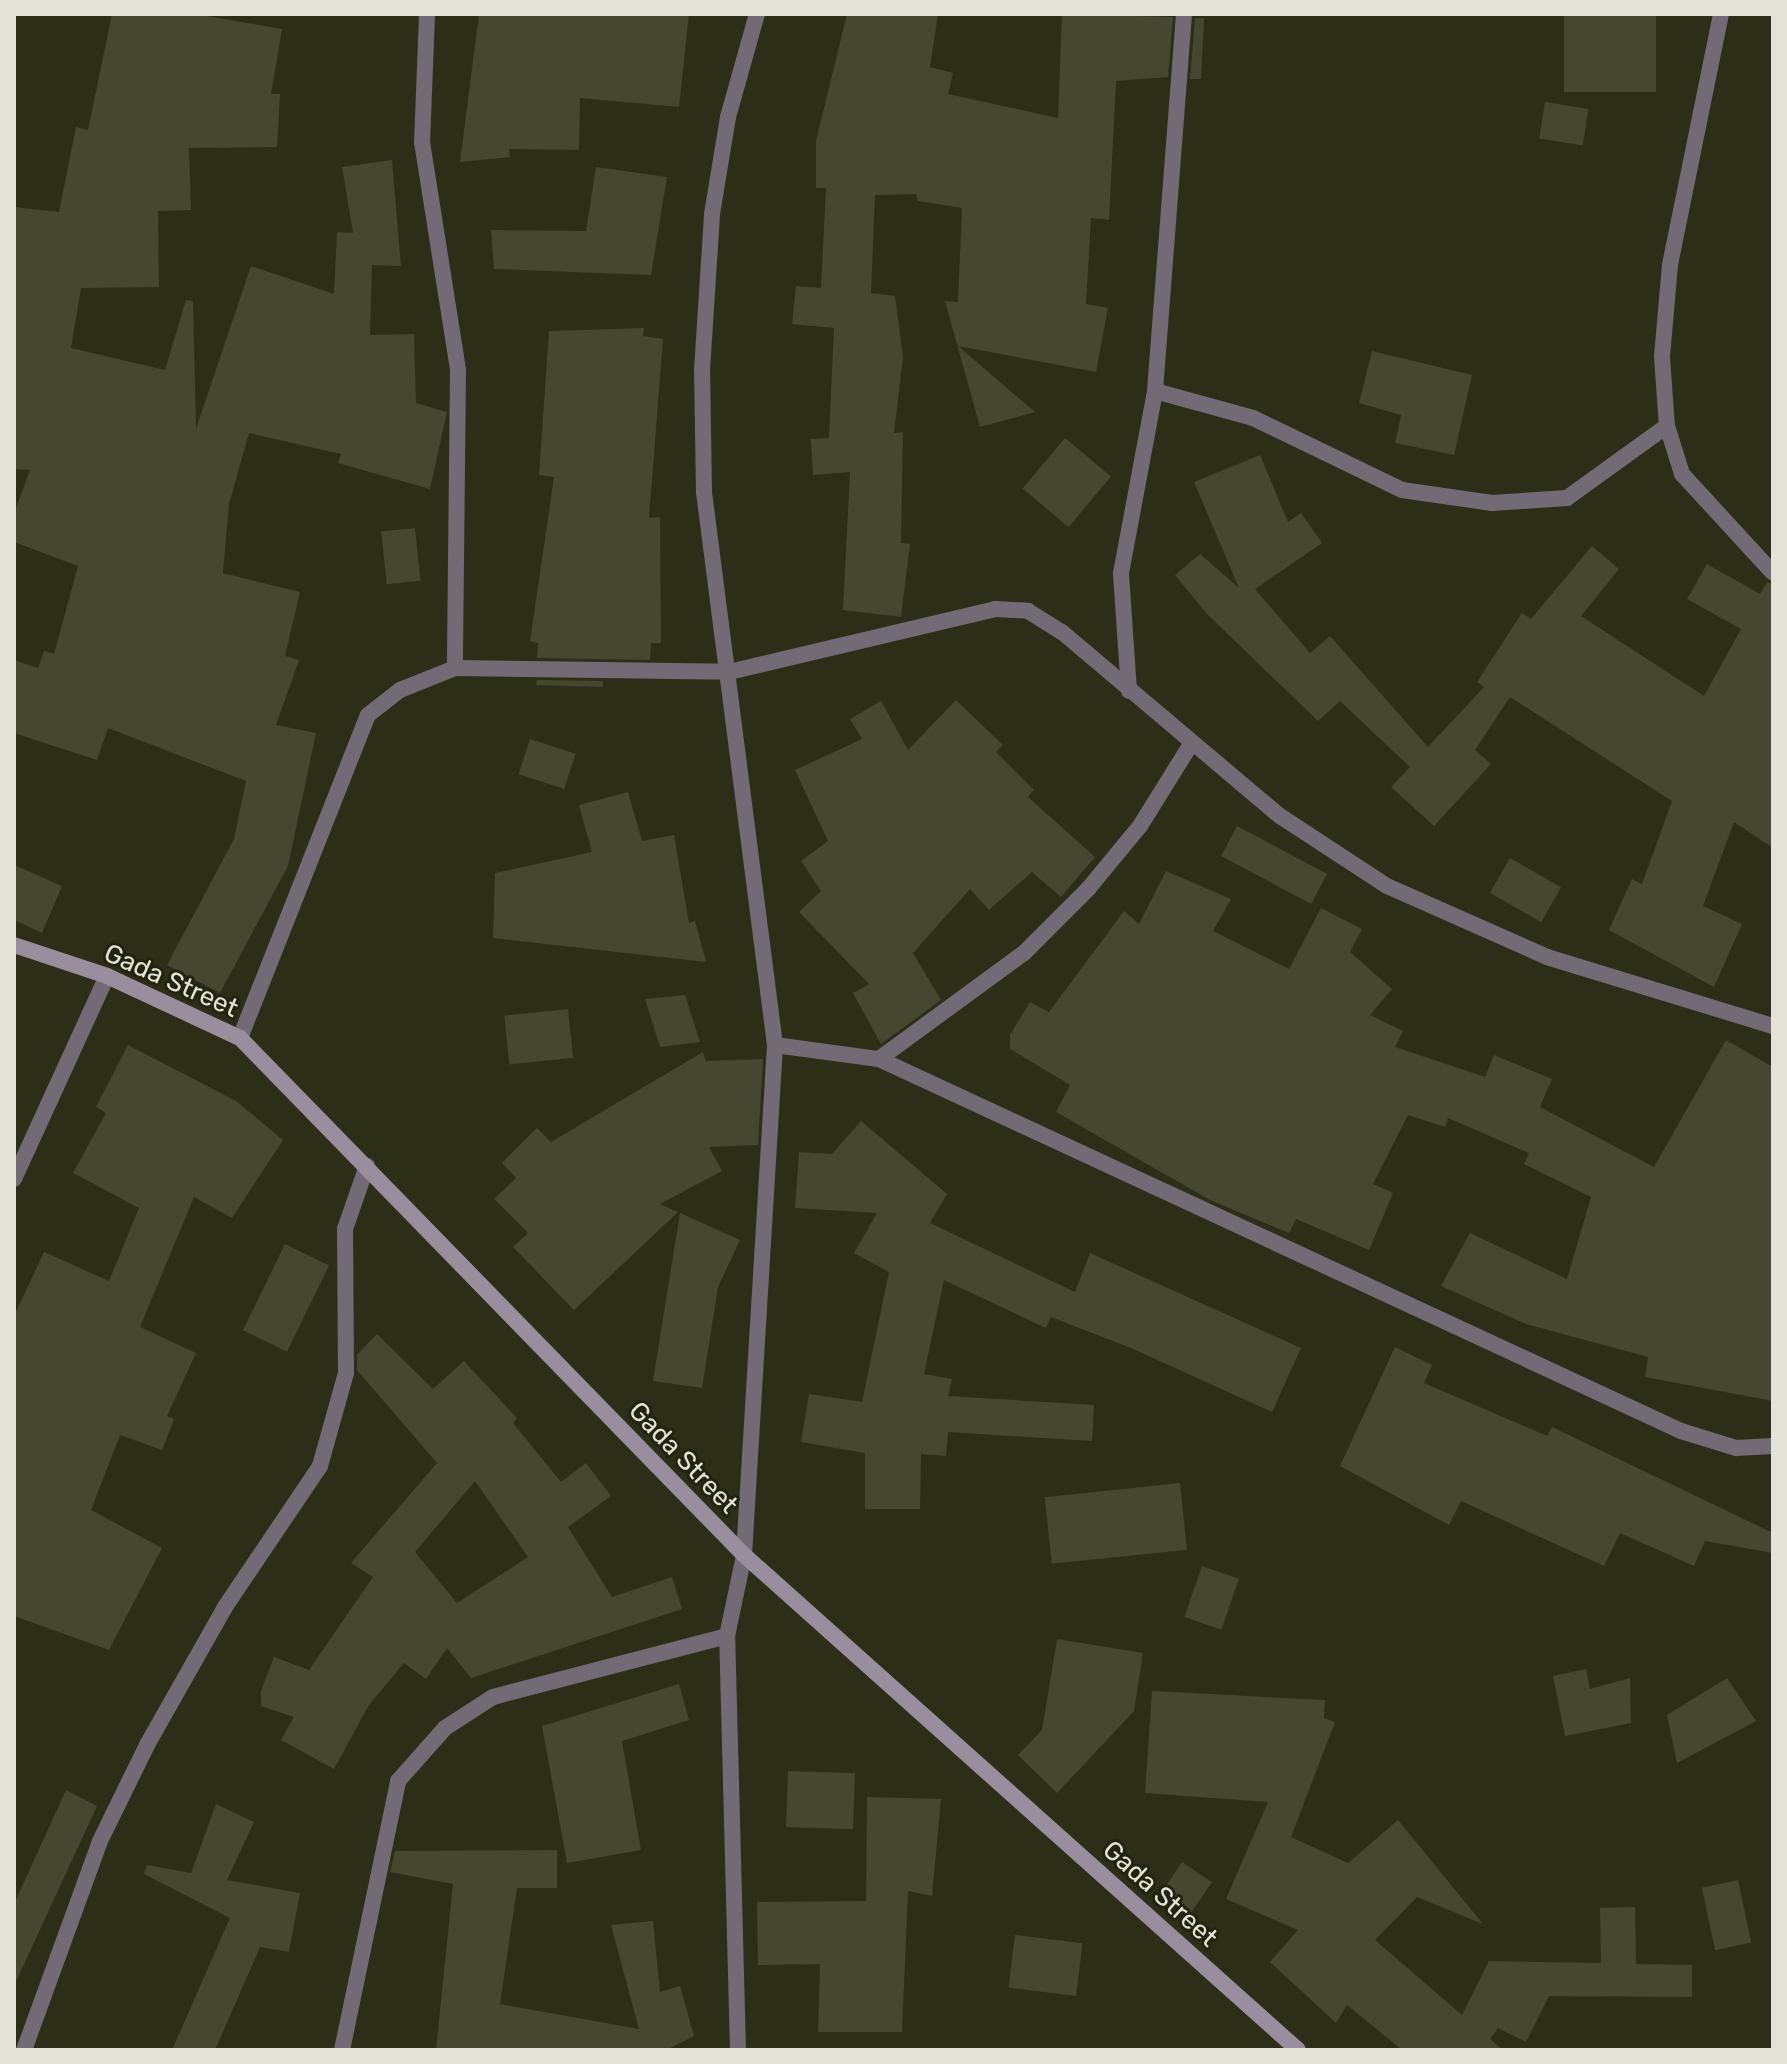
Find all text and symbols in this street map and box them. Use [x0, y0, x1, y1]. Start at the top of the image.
street label: Gada Street [99, 938, 243, 1024]
street label: Gada Street [622, 1396, 744, 1520]
street label: Gada Street [1096, 1834, 1224, 1954]

